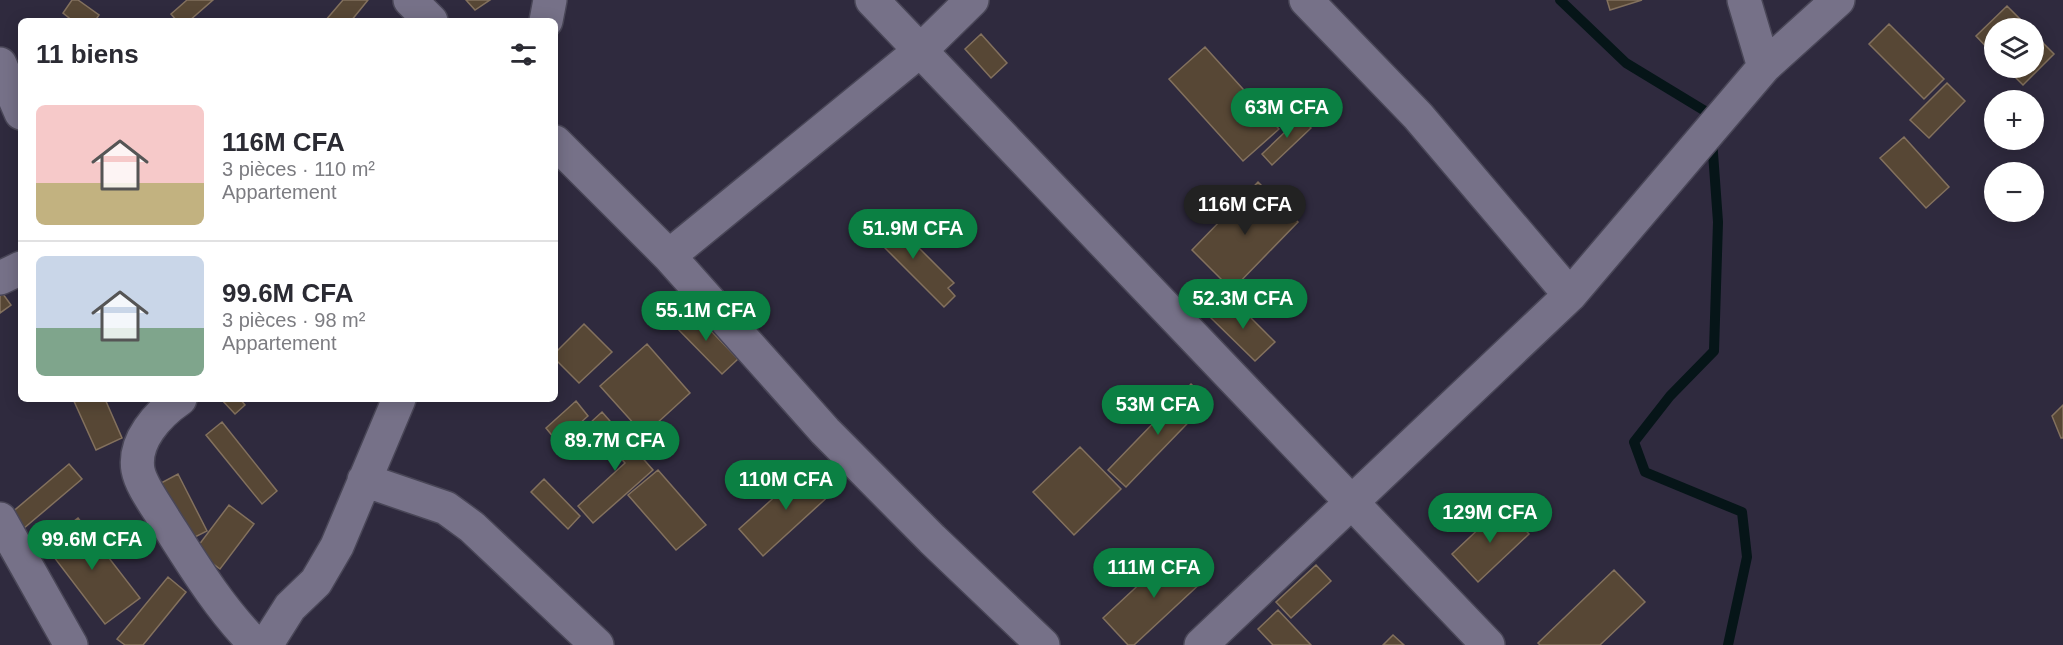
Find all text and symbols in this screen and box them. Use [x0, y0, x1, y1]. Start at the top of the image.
map controls [1984, 18, 2044, 222]
button: layers [1984, 18, 2044, 78]
icon: filters [507, 38, 540, 71]
text: 11 biens [36, 39, 139, 69]
pin: 63M CFA [1232, 88, 1342, 139]
button: + [1984, 90, 2044, 150]
text: 63M CFA [1245, 96, 1329, 118]
text: 116M CFA [222, 127, 345, 157]
icon: home [84, 129, 156, 201]
text: 3 pièces · 110 m² [222, 158, 375, 180]
button: − [1984, 162, 2044, 222]
text: Appartement [222, 181, 337, 203]
pin: 116M CFA [1183, 185, 1307, 236]
text: 116M CFA [1198, 193, 1292, 215]
pin: 51.9M CFA [844, 209, 982, 260]
text: 51.9M CFA [862, 217, 964, 239]
text: 99.6M CFA [222, 278, 354, 308]
pin: 52.3M CFA [1174, 279, 1312, 330]
icon: home [84, 280, 156, 352]
text: 52.3M CFA [1192, 287, 1294, 309]
pin: 55.1M CFA [637, 291, 775, 342]
text: 55.1M CFA [655, 299, 757, 321]
text: 3 pièces · 98 m² [222, 309, 365, 331]
text: Appartement [222, 332, 337, 354]
pin: 53M CFA [1103, 385, 1213, 436]
text: 53M CFA [1116, 393, 1200, 415]
pin: 89.7M CFA [546, 421, 684, 472]
text: 89.7M CFA [564, 429, 666, 451]
pin: 110M CFA [724, 460, 848, 511]
text: 110M CFA [739, 468, 833, 490]
pin: 129M CFA [1428, 493, 1552, 544]
text: 129M CFA [1442, 501, 1538, 523]
pin: 99.6M CFA [23, 520, 161, 571]
text: 99.6M CFA [41, 528, 143, 550]
pin: 111M CFA [1092, 548, 1216, 599]
text: 111M CFA [1107, 556, 1201, 578]

